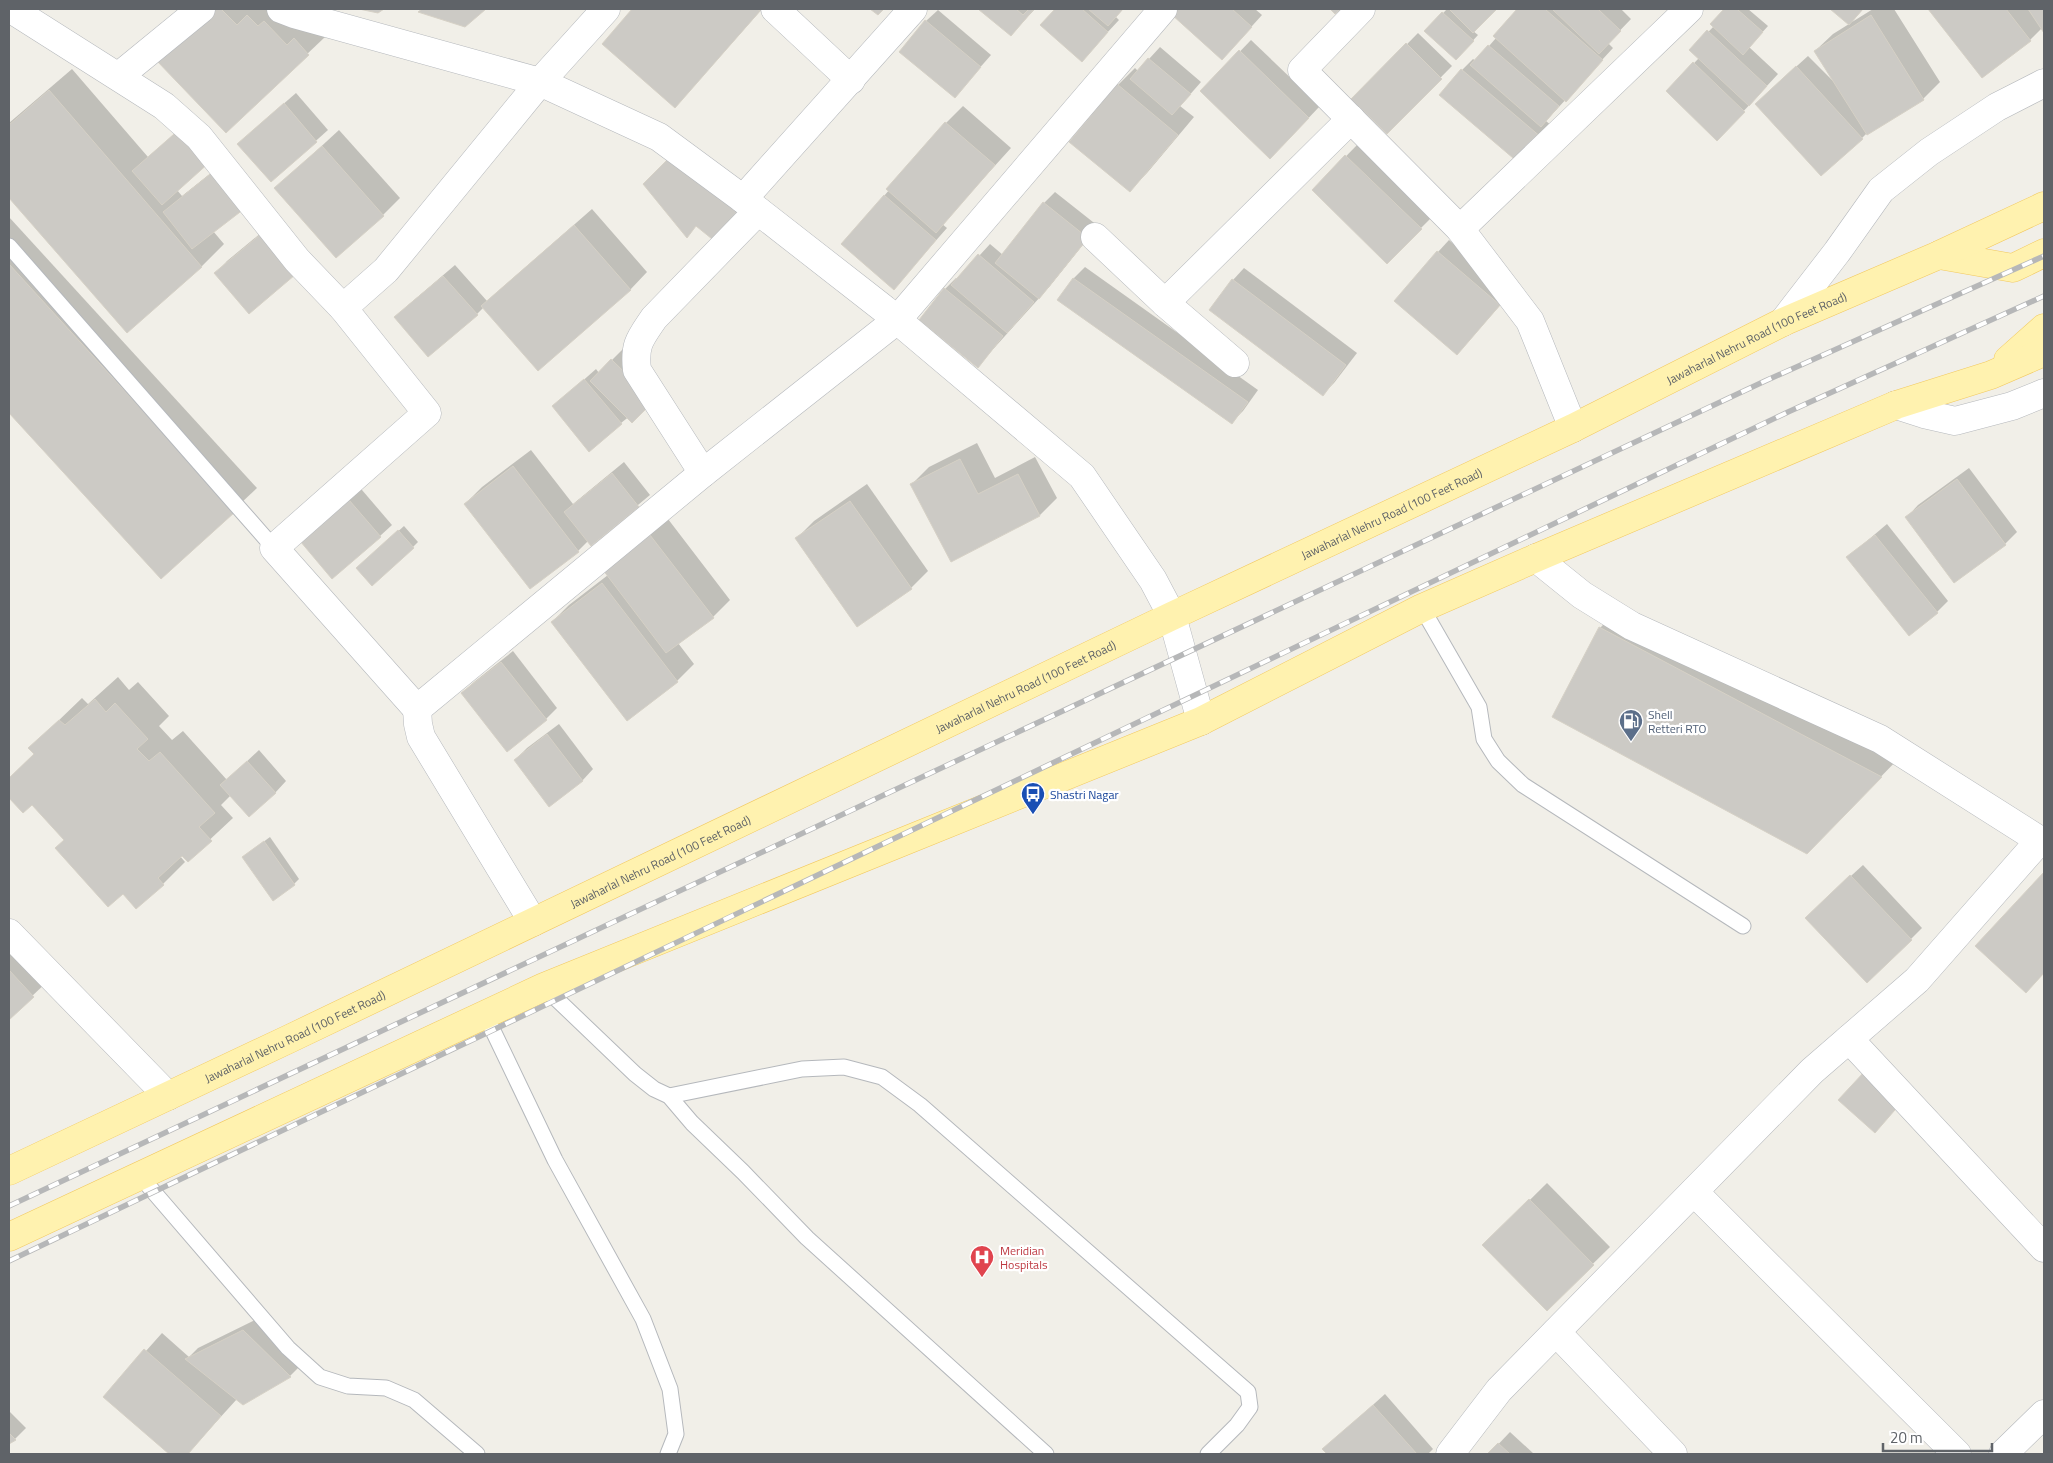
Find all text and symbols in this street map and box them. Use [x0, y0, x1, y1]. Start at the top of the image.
street label: Jawaharlal Nehru Road (100 Feet Road) [1663, 286, 1849, 389]
street label: Jawaharlal Nehru Road (100 Feet Road) [1298, 462, 1485, 564]
street label: Jawaharlal Nehru Road (100 Feet Road) [932, 635, 1119, 738]
place label: Shell Retteri RTO [1648, 705, 1707, 738]
fuel station icon: Shell Retteri RTO [1618, 708, 1644, 742]
bus stop icon: Shastri Nagar [1020, 781, 1046, 815]
place label: Shastri Nagar [1050, 785, 1119, 804]
street label: Jawaharlal Nehru Road (100 Feet Road) [567, 810, 754, 913]
street label: Jawaharlal Nehru Road (100 Feet Road) [201, 985, 388, 1087]
place label: Meridian Hospitals [1000, 1241, 1048, 1274]
hospital icon: Meridian Hospitals [969, 1244, 995, 1278]
scale bar [1883, 1420, 1992, 1452]
text: 20 m [1890, 1426, 1923, 1449]

